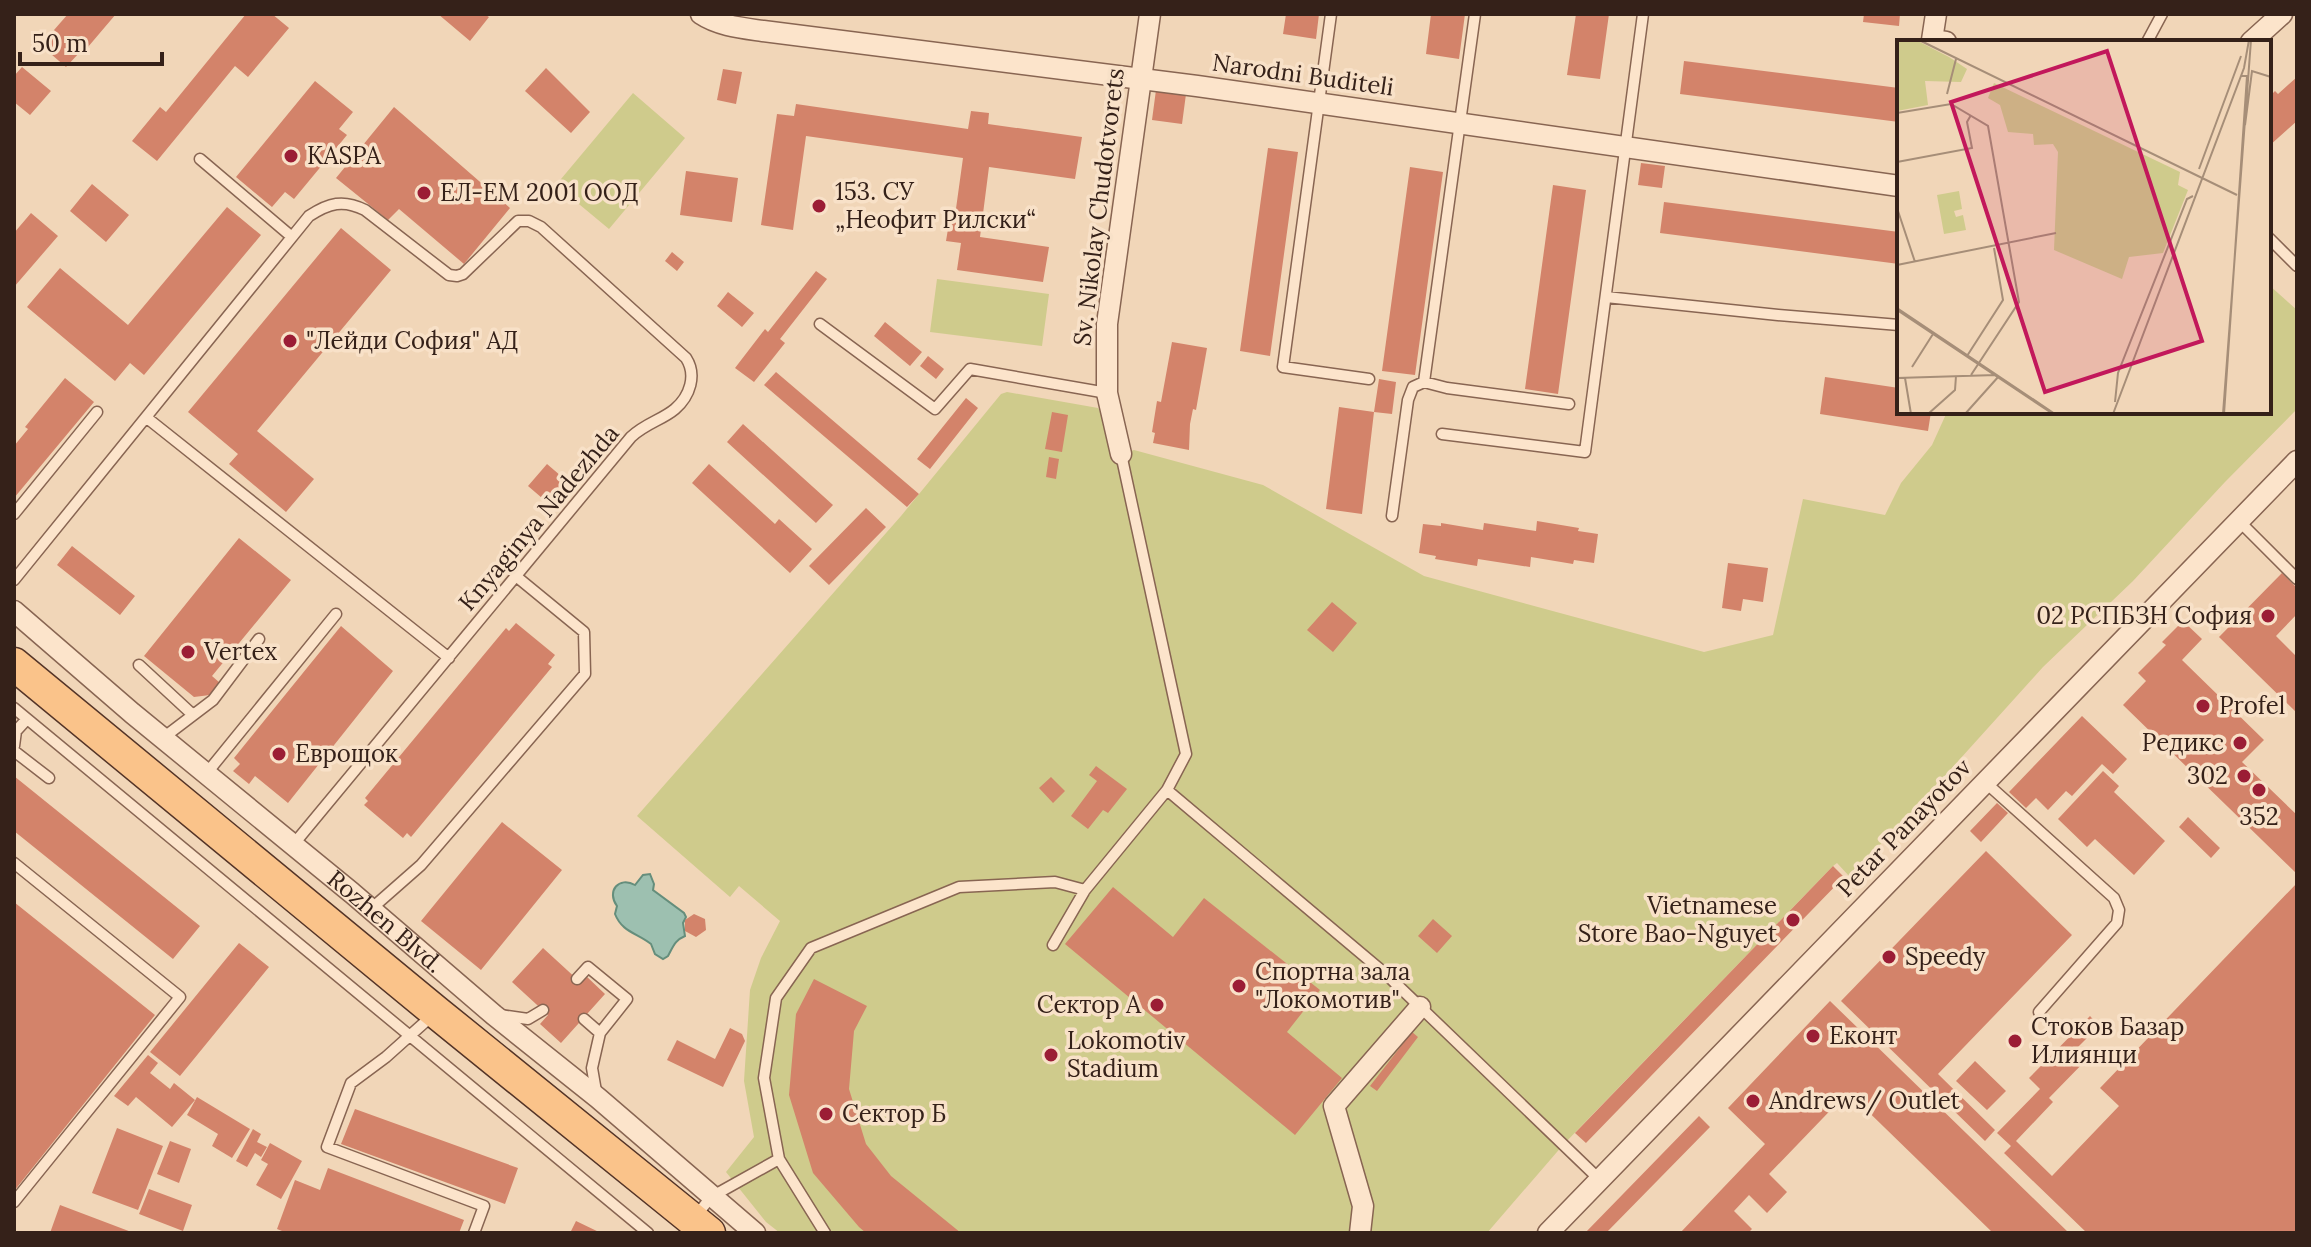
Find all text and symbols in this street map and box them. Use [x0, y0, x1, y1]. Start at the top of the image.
scale bar [20, 16, 162, 66]
text: 50 m [32, 28, 88, 59]
inset map [1897, 40, 2271, 414]
street label: Narodni Buditeli [1210, 46, 1396, 103]
street label: Sv. Nikolay Chudotvorets [1066, 66, 1131, 347]
place label: KASPA [307, 140, 382, 171]
marker: KASPA [282, 147, 300, 165]
place label: 153. СУ „Неофит Рилски“ [835, 176, 1036, 235]
place label: ЕЛ-ЕМ 2001 ООД [440, 177, 638, 208]
marker: ЕЛ-ЕМ 2001 ООД [415, 184, 433, 202]
marker: 153. СУ „Неофит Рилски“ [810, 197, 828, 215]
place label: "Лейди София" АД [306, 325, 518, 356]
marker: "Лейди София" АД [281, 332, 299, 350]
street label: Knyaginya Nadezhda [452, 418, 626, 617]
place label: 02 РСПБЗН София [2036, 600, 2252, 631]
marker: 02 РСПБЗН София [2259, 607, 2277, 625]
place label: Vertex [203, 636, 277, 667]
marker: Vertex [179, 643, 197, 661]
place label: Profel [2219, 690, 2285, 721]
marker: Profel [2194, 697, 2212, 715]
place label: Редикс [2142, 727, 2224, 758]
marker: Редикс [2231, 734, 2249, 752]
place label: Еврощок [295, 738, 398, 769]
marker: Еврощок [270, 745, 288, 763]
street label: Petar Panayotov [1830, 751, 1978, 903]
place label: 302 [2187, 760, 2228, 791]
marker: 302 [2235, 767, 2253, 785]
marker: 352 [2250, 781, 2268, 799]
place label: 352 [2239, 801, 2279, 832]
street label: Rozhen Blvd. [321, 863, 450, 979]
place label: Vietnamese Store Bao-Nguyet [1578, 890, 1778, 949]
marker: Vietnamese Store Bao-Nguyet [1784, 911, 1802, 929]
place label: Speedy [1905, 941, 1986, 972]
marker: Speedy [1880, 948, 1898, 966]
place label: Спортна зала "Локомотив" [1255, 956, 1410, 1015]
marker: Спортна зала "Локомотив" [1230, 977, 1248, 995]
place label: Сектор А [1037, 989, 1142, 1020]
marker: Сектор А [1148, 996, 1166, 1014]
place label: Стоков Базар Илиянци [2031, 1011, 2184, 1070]
place label: Еконт [1829, 1020, 1898, 1051]
place label: Lokomotiv Stadium [1067, 1025, 1186, 1084]
marker: Еконт [1804, 1027, 1822, 1045]
marker: Стоков Базар Илиянци [2006, 1032, 2024, 1050]
marker: Lokomotiv Stadium [1042, 1046, 1060, 1064]
place label: Andrews/ Outlet [1768, 1085, 1960, 1116]
marker: Andrews/ Outlet [1744, 1092, 1762, 1110]
place label: Сектор Б [842, 1098, 946, 1129]
marker: Сектор Б [817, 1105, 835, 1123]

